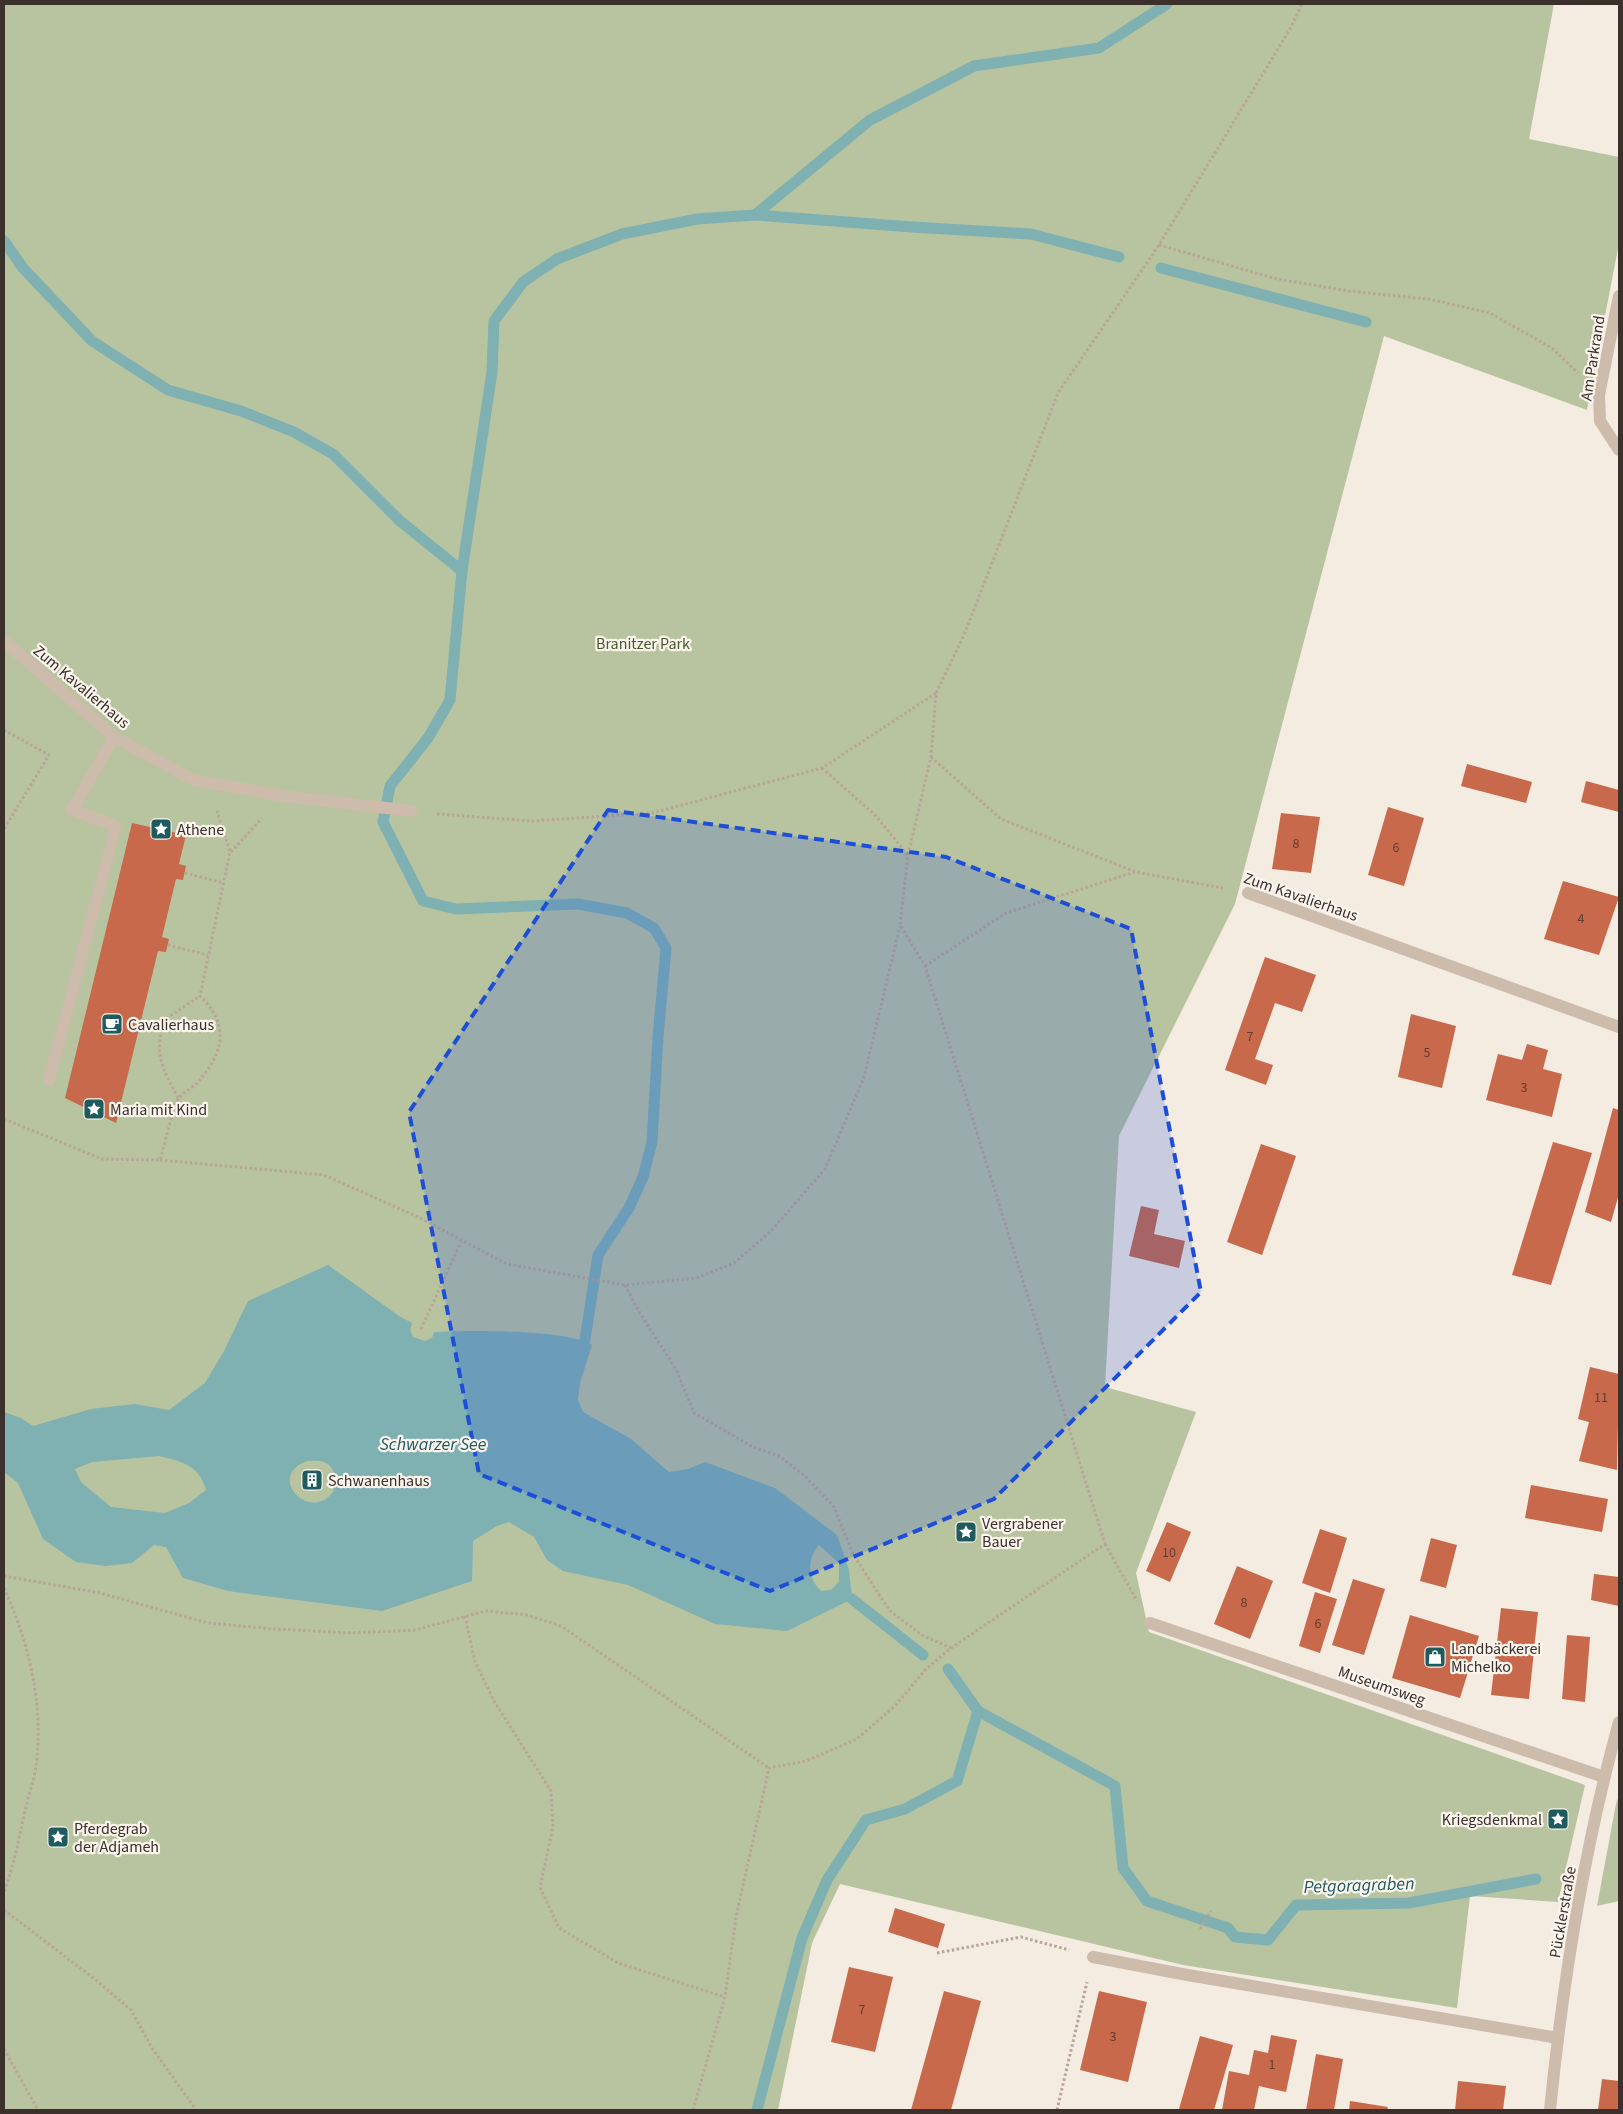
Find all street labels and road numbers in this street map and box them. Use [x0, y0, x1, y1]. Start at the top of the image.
street label: Am Parkrand [1575, 314, 1611, 402]
street label: Zum Kavalierhaus [28, 640, 134, 734]
street label: Zum Kavalierhaus [1241, 867, 1361, 927]
street label: Museumsweg [1335, 1661, 1428, 1711]
street label: Pücklerstraße [1544, 1865, 1582, 1960]

